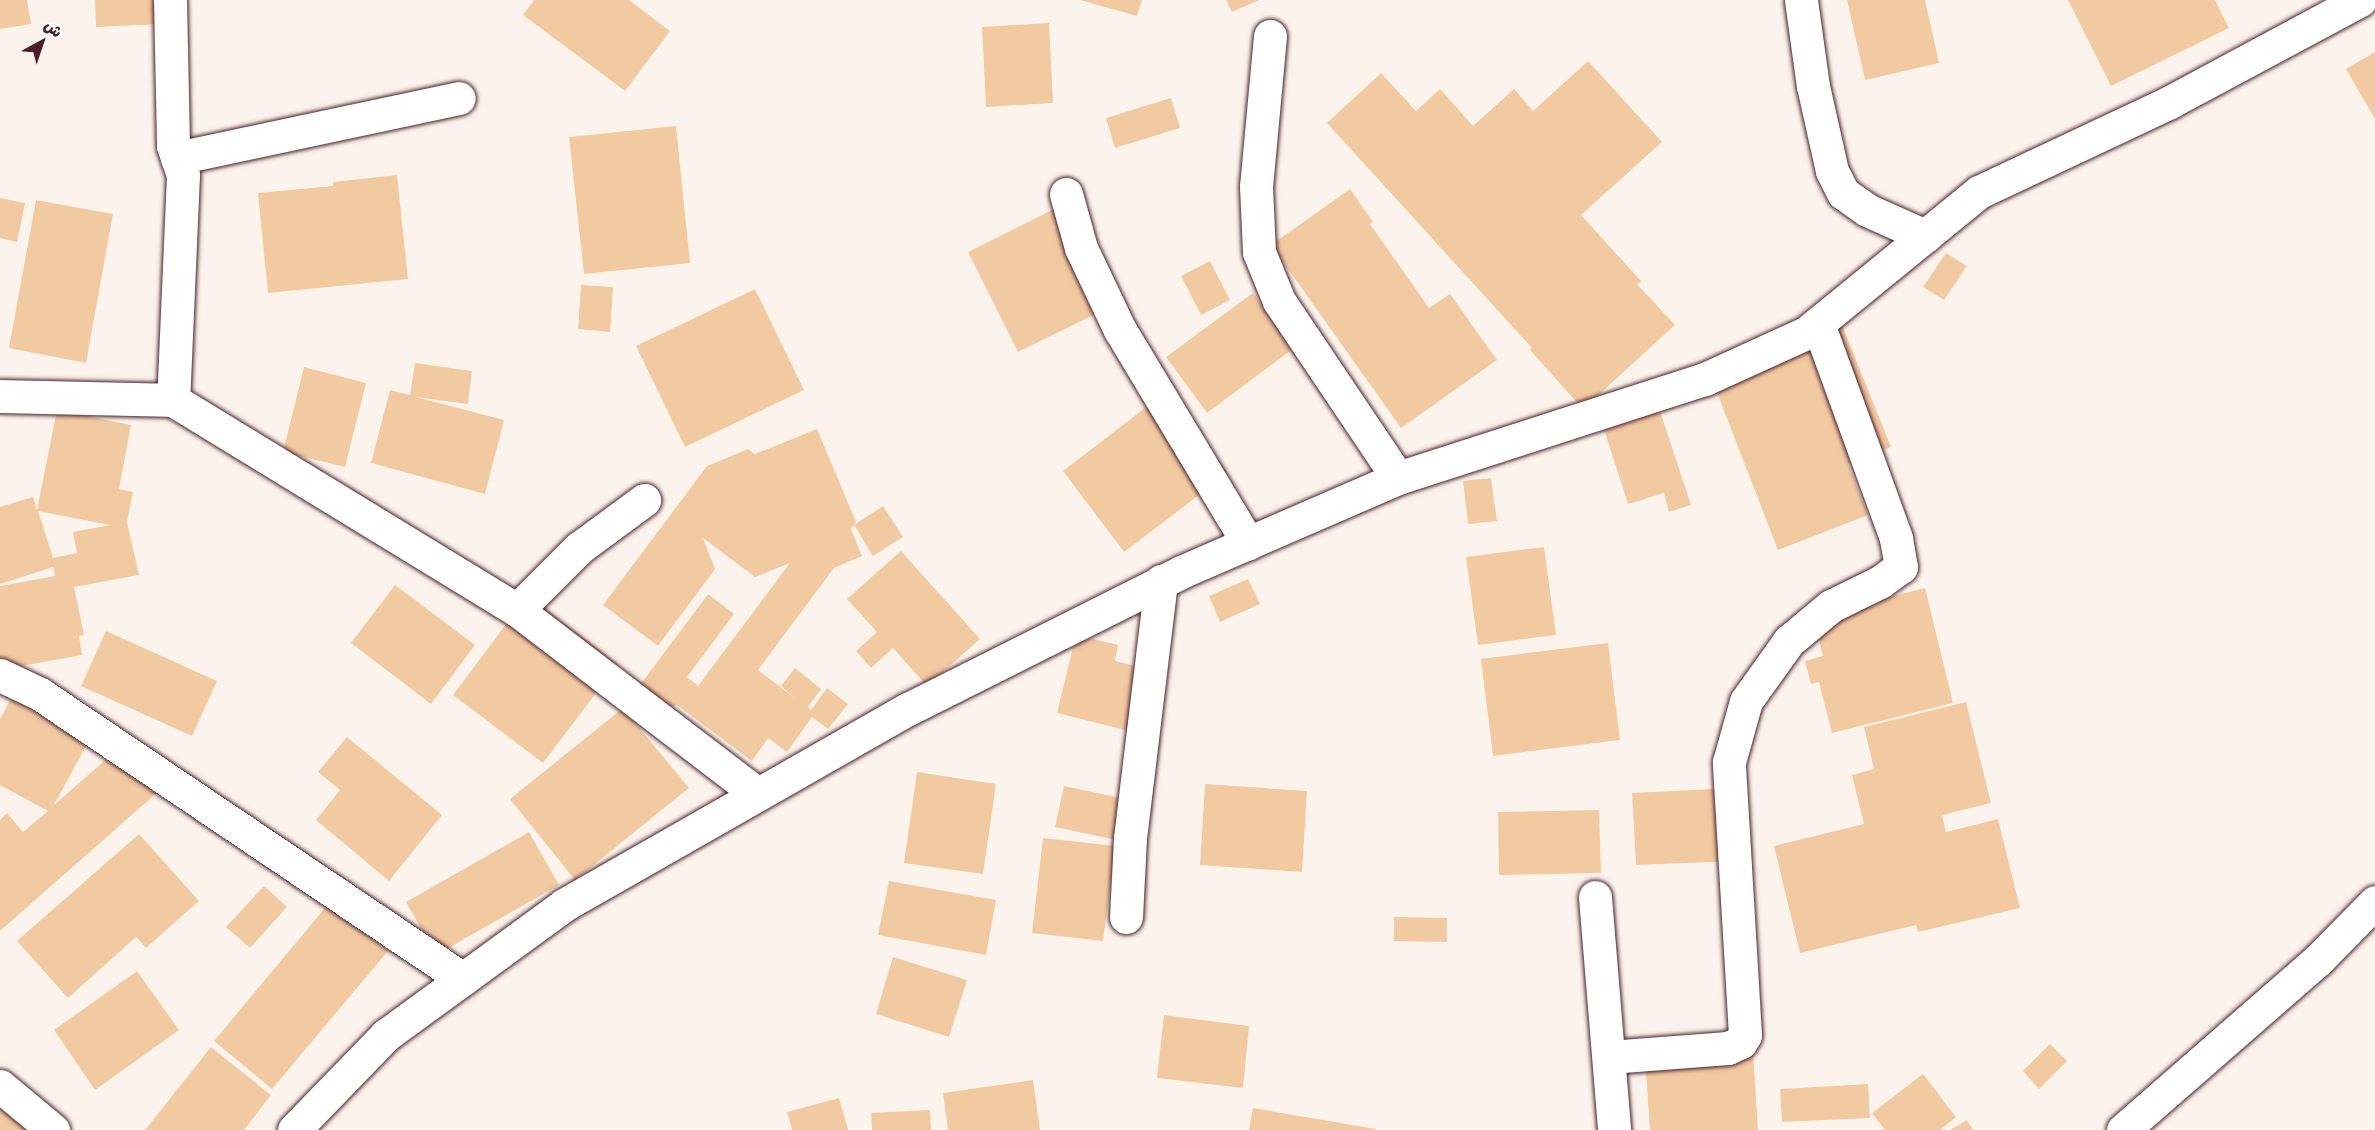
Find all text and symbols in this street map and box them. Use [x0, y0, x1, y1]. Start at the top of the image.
north arrow [12, 12, 72, 72]
text: ش [40, 14, 67, 42]

